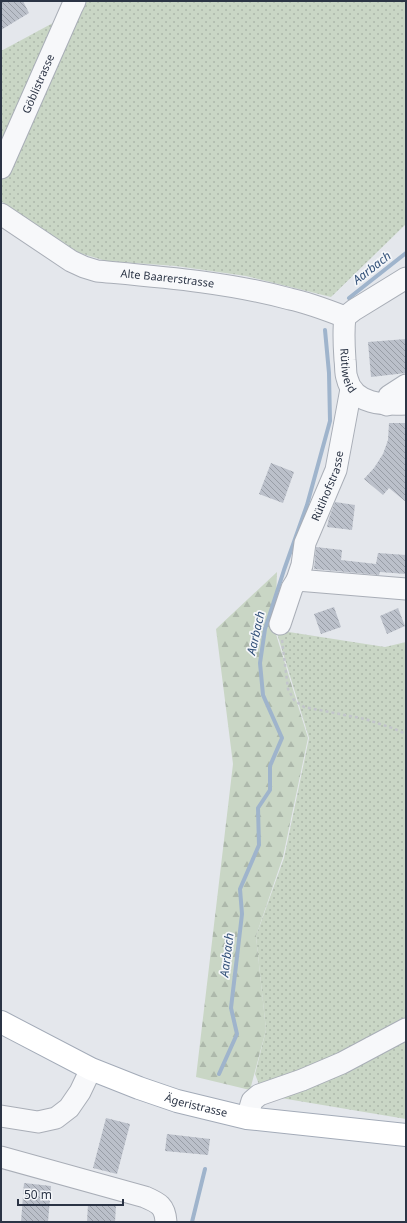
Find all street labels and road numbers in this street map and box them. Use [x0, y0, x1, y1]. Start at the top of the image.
street label: Göblistrasse [18, 51, 57, 116]
street label: Alte Baarerstrasse [120, 265, 215, 291]
street label: Rütiweid [337, 348, 360, 396]
street label: Rütihofstrasse [307, 449, 346, 523]
street label: Ägeristrasse [163, 1089, 229, 1120]

